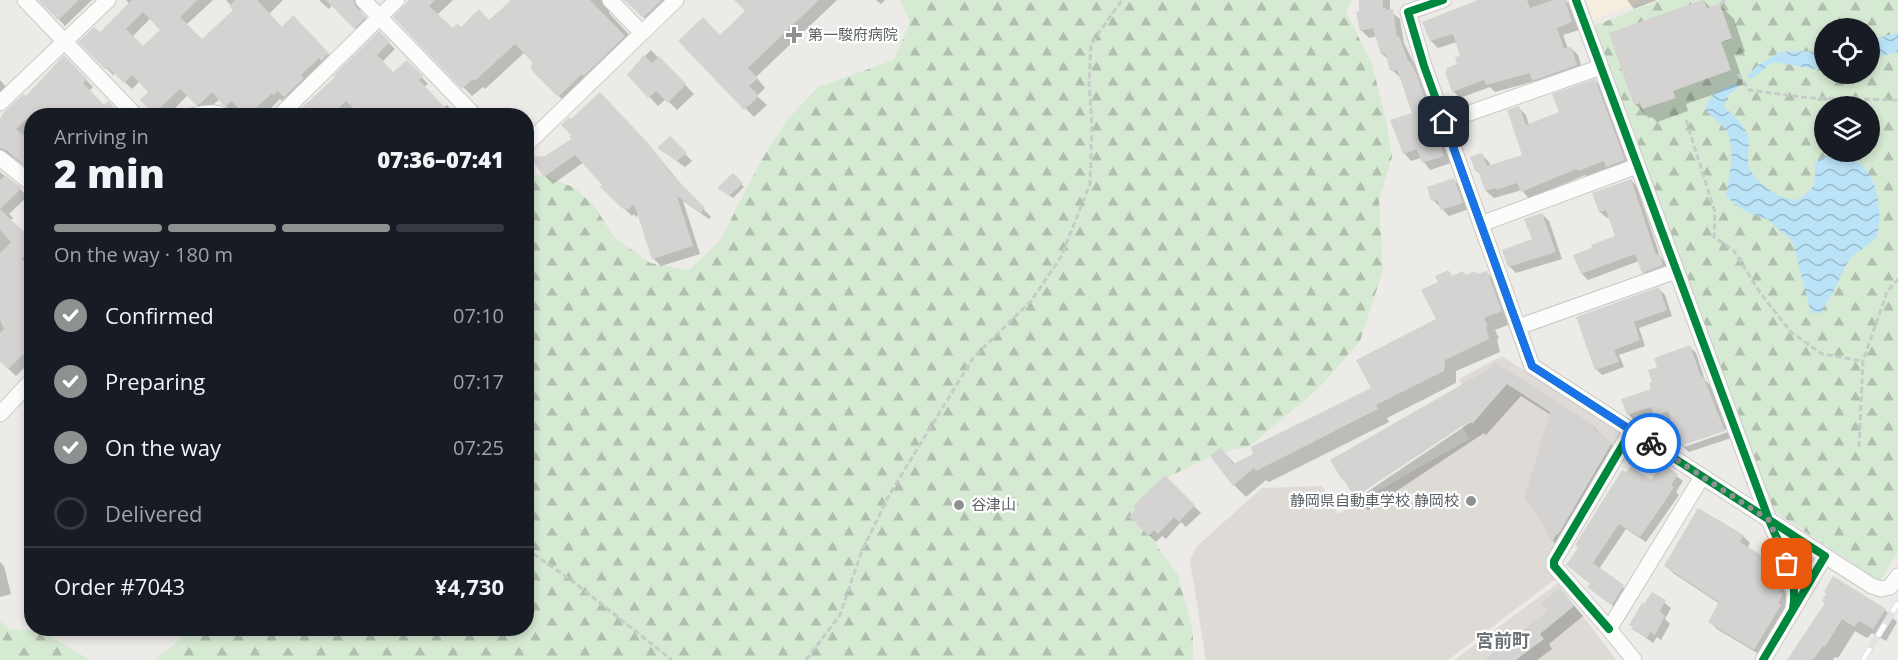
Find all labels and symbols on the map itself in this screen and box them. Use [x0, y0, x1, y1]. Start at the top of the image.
place label: 第一駿府病院 [808, 24, 898, 44]
marker: 第一駿府病院 [785, 26, 803, 44]
pin [1418, 96, 1469, 147]
courier [1621, 413, 1681, 473]
place label: 静岡県自動車学校 静岡校 [1290, 490, 1459, 510]
place label: 谷津山 [971, 494, 1016, 514]
marker: 静岡県自動車学校 静岡校 [1464, 494, 1478, 508]
marker: 谷津山 [952, 498, 966, 512]
pin [1761, 538, 1812, 589]
district label: 宮前町 [1476, 628, 1530, 652]

